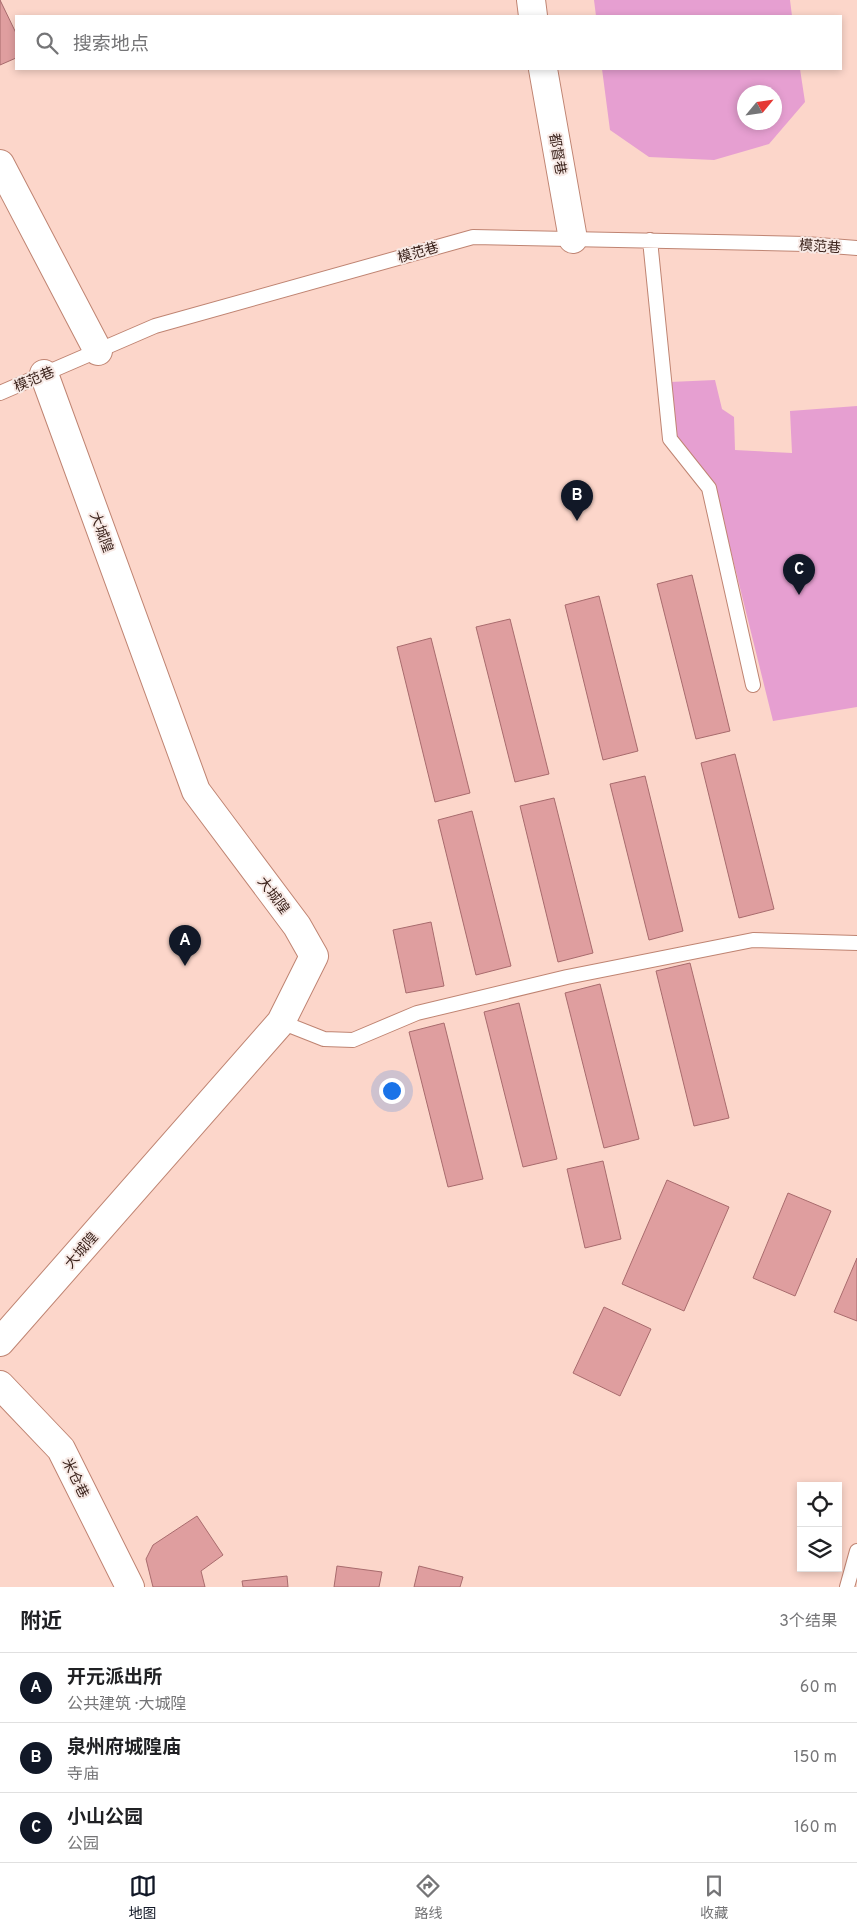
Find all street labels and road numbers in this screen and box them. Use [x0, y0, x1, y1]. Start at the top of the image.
street label: 都督巷 [545, 132, 569, 176]
street label: 模范巷 [798, 238, 841, 257]
street label: 模范巷 [396, 239, 441, 267]
street label: 模范巷 [12, 364, 57, 396]
street label: 大城隍 [85, 510, 116, 555]
street label: 大城隍 [253, 874, 292, 918]
street label: 大城隍 [62, 1230, 102, 1272]
street label: 米仓巷 [58, 1456, 91, 1501]

